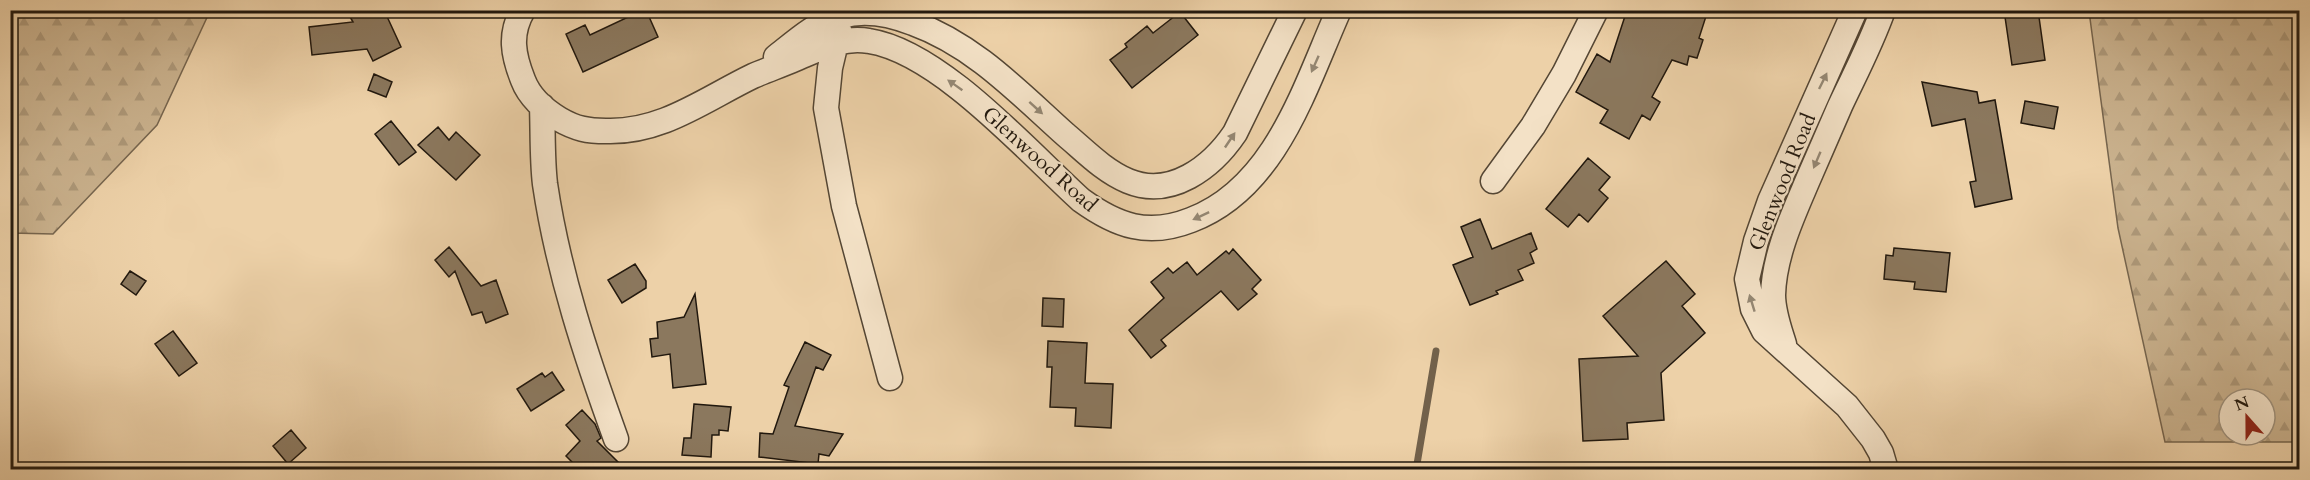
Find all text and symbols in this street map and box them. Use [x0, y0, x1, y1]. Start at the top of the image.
one-way arrow [1311, 55, 1320, 72]
one-way arrow [1819, 73, 1828, 90]
one-way arrow [947, 79, 963, 91]
street label: Glenwood Road [976, 100, 1104, 219]
one-way arrow [1028, 101, 1043, 114]
street label: Glenwood Road [1742, 109, 1823, 255]
one-way arrow [1224, 132, 1235, 148]
one-way arrow [1812, 151, 1822, 169]
one-way arrow [1192, 211, 1209, 220]
one-way arrow [1747, 294, 1756, 312]
north arrow [2217, 387, 2277, 447]
text: N [2232, 391, 2253, 417]

